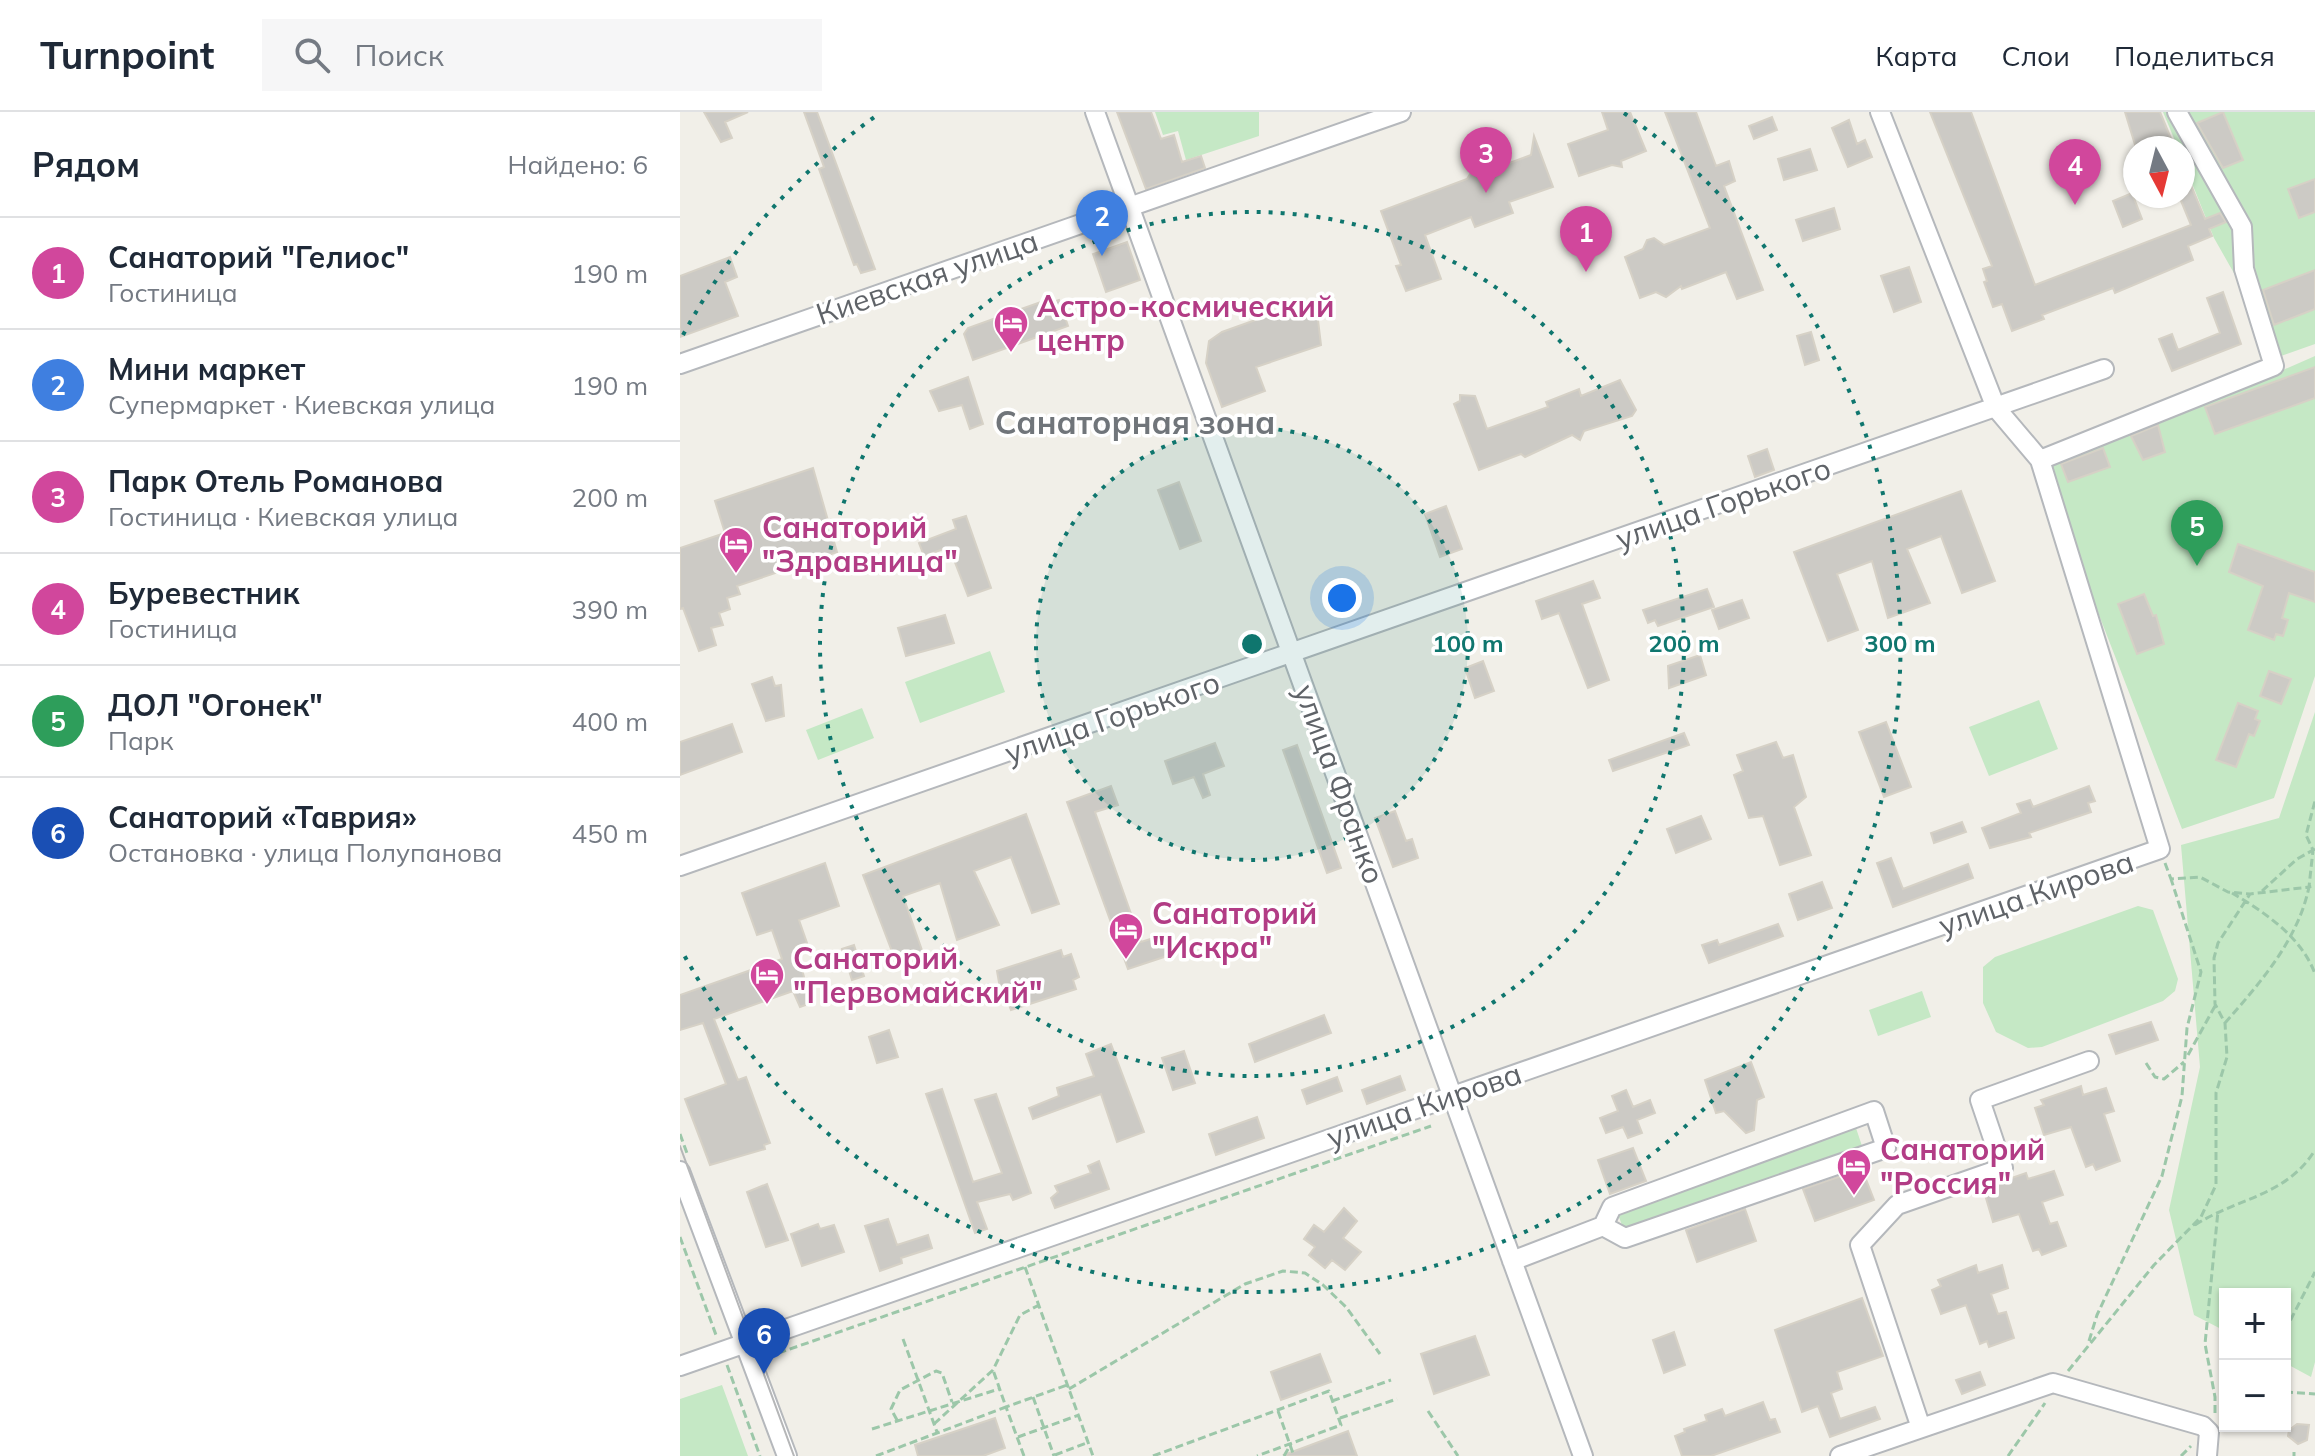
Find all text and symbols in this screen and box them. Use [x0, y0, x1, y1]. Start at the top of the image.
search box [262, 19, 822, 91]
text: Turnpoint [40, 31, 214, 79]
icon: search [290, 33, 334, 77]
text: Поиск [354, 36, 444, 74]
text: Карта [1875, 38, 1958, 73]
text: Слои [2002, 38, 2070, 73]
text: Поделиться [2114, 38, 2275, 73]
pin: 3 [1460, 127, 1512, 193]
north arrow [2123, 136, 2195, 208]
pin: 4 [2049, 139, 2101, 205]
text: Рядом [32, 143, 140, 186]
text: Найдено: 6 [508, 148, 648, 181]
pin: 2 [1076, 190, 1128, 256]
pin: 1 [1560, 206, 1612, 272]
street label: Киевская улица [811, 221, 1043, 333]
text: Санаторий "Гелиос" [108, 238, 409, 276]
text: 1 [50, 257, 66, 290]
text: 190 m [572, 257, 648, 290]
text: Гостиница [108, 276, 238, 309]
place label: Астро-космический центр [1037, 287, 1334, 359]
hotel icon: Астро-космический центр [992, 304, 1030, 354]
text: Мини маркет [108, 350, 305, 388]
text: 2 [50, 369, 66, 402]
text: 190 m [572, 369, 648, 402]
text: Супермаркет · Киевская улица [108, 388, 495, 421]
district label: Санаторная зона [995, 402, 1275, 442]
street label: улица Горького [1610, 448, 1836, 558]
text: Парк Отель Романова [108, 462, 443, 500]
text: 3 [50, 481, 66, 514]
text: 200 m [572, 481, 648, 514]
text: Гостиница · Киевская улица [108, 500, 458, 533]
pin: 5 [2171, 500, 2223, 566]
place label: Санаторий "Здравница" [762, 508, 958, 580]
hotel icon: Санаторий "Здравница" [717, 525, 755, 575]
text: Буревестник [108, 574, 300, 612]
your location [1322, 578, 1362, 618]
text: 4 [50, 593, 66, 626]
text: 390 m [572, 593, 648, 626]
text: Гостиница [108, 612, 238, 645]
text: 100 m [1432, 628, 1504, 658]
text: 200 m [1648, 628, 1720, 658]
text: 300 m [1864, 628, 1936, 658]
centre of rings [1238, 630, 1266, 658]
street label: улица Горького [999, 662, 1225, 772]
street label: улица Франко [1286, 679, 1394, 889]
text: ДОЛ "Огонек" [108, 686, 323, 724]
text: 5 [50, 705, 66, 738]
text: 400 m [572, 705, 648, 738]
text: Парк [108, 724, 174, 757]
text: Санаторий «Таврия» [108, 798, 417, 836]
text: 6 [50, 817, 66, 850]
text: 450 m [572, 817, 648, 850]
text: Остановка · улица Полупанова [108, 836, 502, 869]
street label: улица Кирова [1934, 842, 2138, 944]
place label: Санаторий "Искра" [1152, 894, 1317, 966]
hotel icon: Санаторий "Искра" [1107, 911, 1145, 961]
place label: Санаторий "Первомайский" [793, 939, 1042, 1011]
hotel icon: Санаторий "Первомайский" [748, 956, 786, 1006]
street label: улица Кирова [1322, 1054, 1526, 1156]
place label: Санаторий "Россия" [1880, 1130, 2045, 1202]
hotel icon: Санаторий "Россия" [1835, 1147, 1873, 1197]
map controls [2219, 1288, 2291, 1432]
button: + [2219, 1288, 2291, 1360]
pin: 6 [738, 1308, 790, 1374]
button: − [2219, 1360, 2291, 1432]

